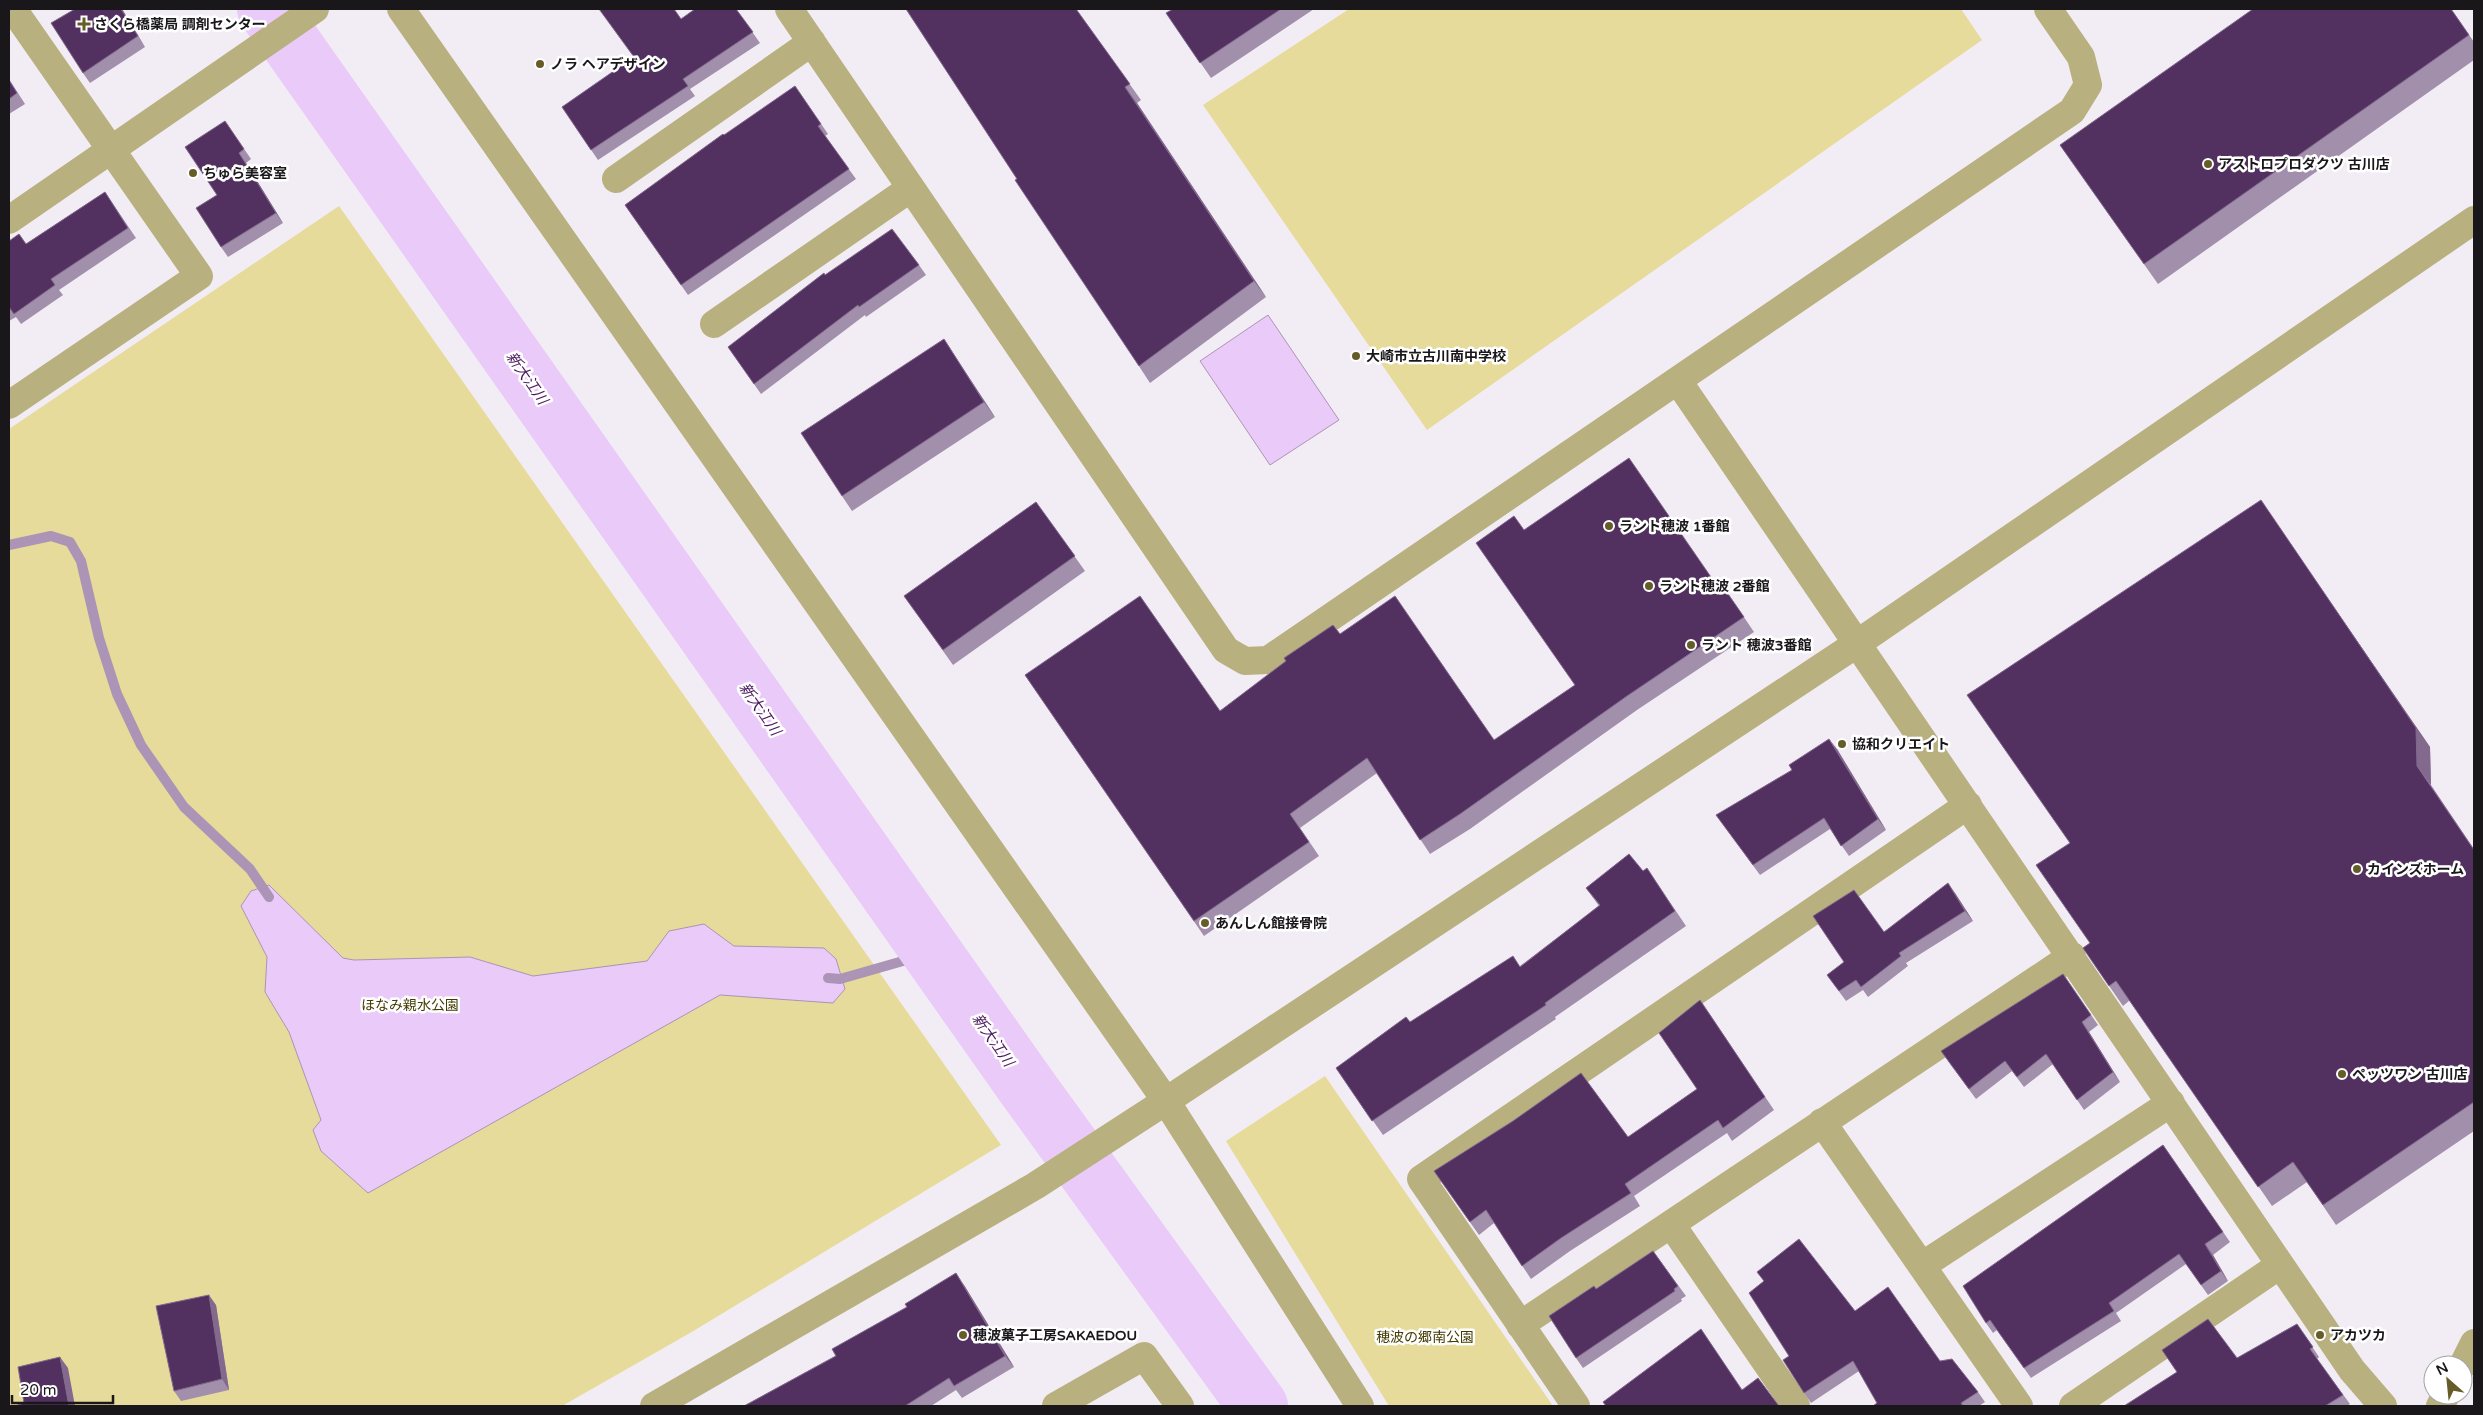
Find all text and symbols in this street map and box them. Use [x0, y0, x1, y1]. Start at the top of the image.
place label: さくら橋薬局 調剤センター [94, 16, 266, 33]
marker: さくら橋薬局 調剤センター [78, 18, 90, 30]
place label: ノラ ヘアデザイン [550, 56, 666, 73]
marker: ノラ ヘアデザイン [534, 58, 546, 70]
place label: アストロプロダクツ 古川店 [2218, 156, 2390, 173]
marker: アストロプロダクツ 古川店 [2202, 158, 2214, 170]
place label: ちゅら美容室 [203, 165, 287, 182]
marker: ちゅら美容室 [187, 167, 199, 179]
water label: 新大江川 [502, 348, 553, 409]
place label: 大崎市立古川南中学校 [1366, 348, 1506, 365]
marker: 大崎市立古川南中学校 [1350, 350, 1362, 362]
place label: ラント穂波 1番館 [1619, 518, 1729, 535]
marker: ラント穂波 1番館 [1603, 520, 1615, 532]
place label: ラント穂波 2番館 [1659, 578, 1769, 595]
marker: ラント穂波 2番館 [1643, 580, 1655, 592]
place label: ラント 穂波3番館 [1701, 637, 1811, 654]
marker: ラント 穂波3番館 [1685, 639, 1697, 651]
water label: 新大江川 [735, 679, 786, 740]
place label: 協和クリエイト [1852, 736, 1950, 753]
marker: 協和クリエイト [1836, 738, 1848, 750]
place label: カインズホーム [2367, 861, 2464, 878]
marker: カインズホーム [2351, 863, 2363, 875]
place label: あんしん館接骨院 [1215, 915, 1327, 932]
marker: あんしん館接骨院 [1199, 917, 1211, 929]
park label: ほなみ親水公園 [361, 997, 459, 1014]
water label: 新大江川 [968, 1010, 1019, 1071]
place label: ペッツワン 古川店 [2352, 1066, 2468, 1083]
marker: ペッツワン 古川店 [2336, 1068, 2348, 1080]
place label: 穂波菓子工房SAKAEDOU [973, 1327, 1137, 1344]
place label: アカツカ [2330, 1327, 2386, 1344]
marker: 穂波菓子工房SAKAEDOU [957, 1329, 969, 1341]
park label: 穂波の郷南公園 [1376, 1329, 1474, 1346]
marker: アカツカ [2314, 1329, 2326, 1341]
north arrow [2423, 1355, 2473, 1405]
text: N [2433, 1359, 2451, 1379]
scale bar [12, 1372, 114, 1404]
text: 20 m [20, 1381, 57, 1399]

